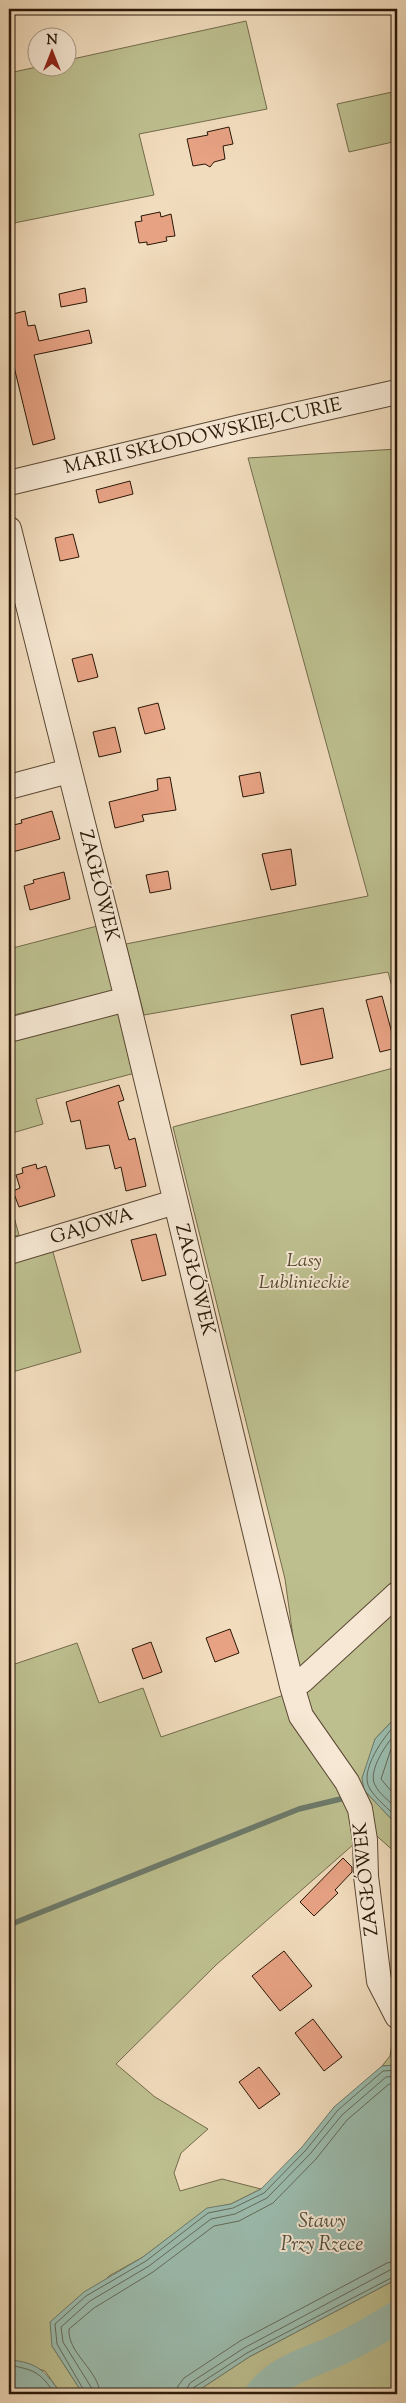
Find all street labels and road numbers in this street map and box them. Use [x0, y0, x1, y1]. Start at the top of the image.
street label: MARII SKŁODOWSKIEJ-CURIE [62, 392, 345, 482]
street label: ZAGŁÓWEK [71, 827, 125, 945]
street label: GAJOWA [47, 1201, 138, 1252]
street label: ZAGŁÓWEK [167, 1221, 221, 1339]
street label: ZAGŁÓWEK [348, 1821, 386, 1937]

